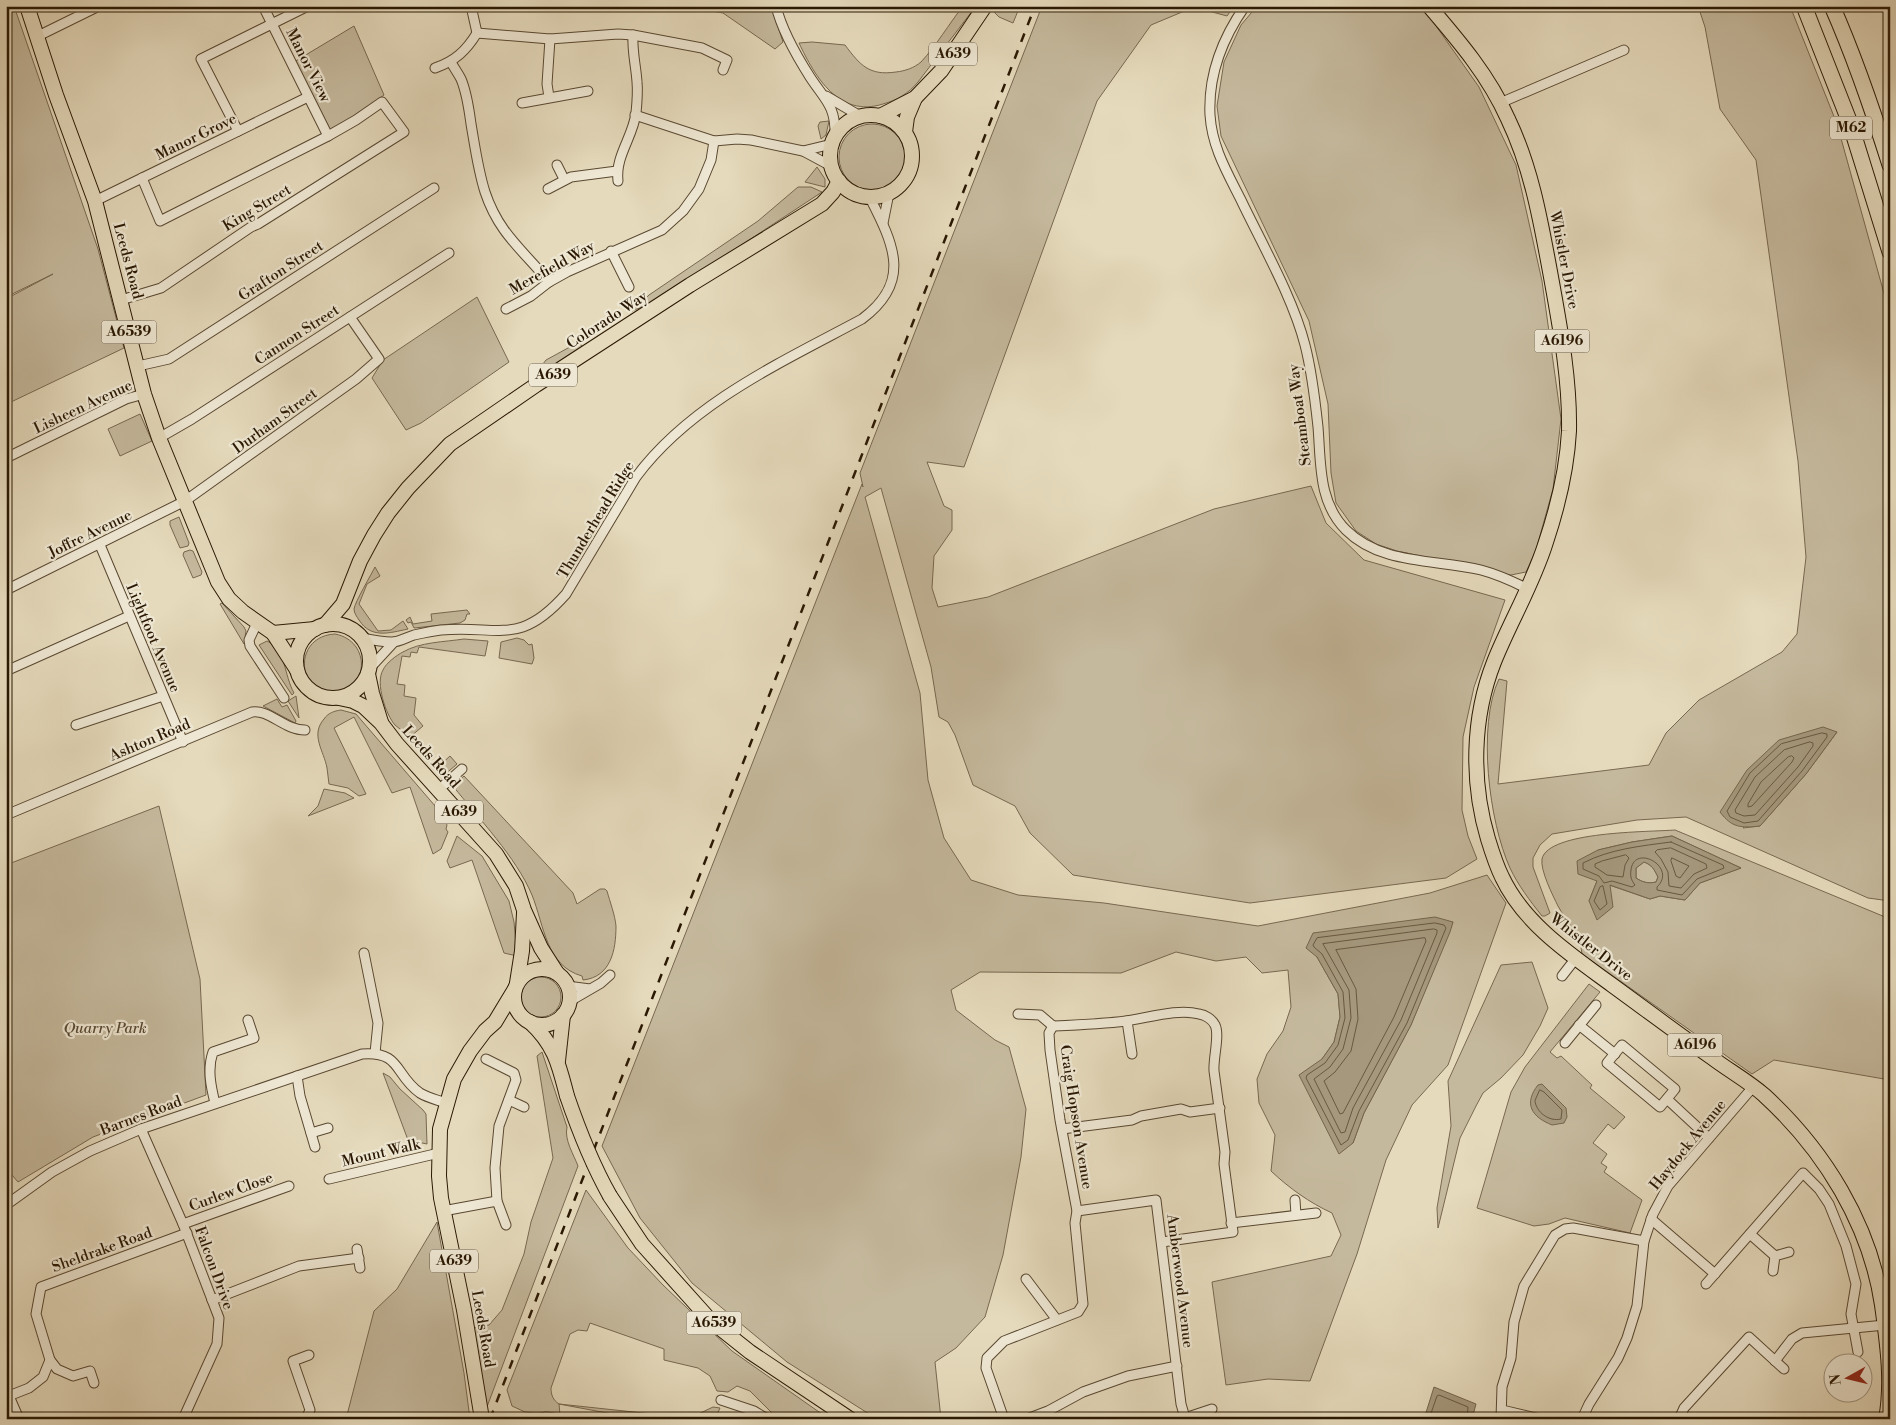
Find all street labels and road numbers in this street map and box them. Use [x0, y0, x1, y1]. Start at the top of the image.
street label: Manor View [281, 25, 335, 106]
road number: A639 [929, 42, 977, 66]
street label: Manor Grove [152, 109, 240, 165]
road number: M62 [1830, 116, 1872, 140]
street label: King Street [219, 180, 295, 236]
street label: Whistler Drive [1545, 208, 1583, 311]
street label: Leeds Road [109, 221, 147, 302]
street label: Grafton Street [235, 236, 328, 305]
street label: Merefield Way [506, 236, 599, 299]
street label: Colorado Way [563, 286, 652, 353]
street label: Cannon Street [251, 300, 343, 369]
road number: A6539 [102, 321, 156, 344]
road number: A6196 [1534, 330, 1590, 352]
street label: Steamboat Way [1284, 362, 1316, 467]
road number: A639 [529, 364, 577, 386]
street label: Lisheen Avenue [30, 376, 136, 438]
street label: Durham Street [229, 384, 322, 458]
street label: Thunderhead Ridge [553, 458, 639, 582]
street label: Joffre Avenue [44, 506, 135, 563]
street label: Lightfoot Avenue [121, 581, 185, 695]
street label: Ashton Road [106, 714, 194, 766]
street label: Leeds Road [398, 722, 464, 793]
road number: A639 [435, 800, 483, 824]
street label: Whistler Drive [1545, 908, 1636, 985]
road number: A6196 [1668, 1034, 1722, 1056]
street label: Craig Hopson Avenue [1055, 1044, 1097, 1190]
street label: Barnes Road [97, 1092, 185, 1141]
street label: Haydock Avenue [1646, 1096, 1730, 1194]
street label: Mount Walk [340, 1134, 423, 1171]
street label: Curlew Close [186, 1168, 276, 1216]
street label: Amberwood Avenue [1162, 1212, 1198, 1349]
street label: Sheldrake Road [49, 1223, 155, 1277]
street label: Falcon Drive [190, 1224, 238, 1312]
road number: A639 [430, 1250, 478, 1272]
street label: Leeds Road [467, 1289, 499, 1370]
road number: A6539 [686, 1312, 742, 1335]

